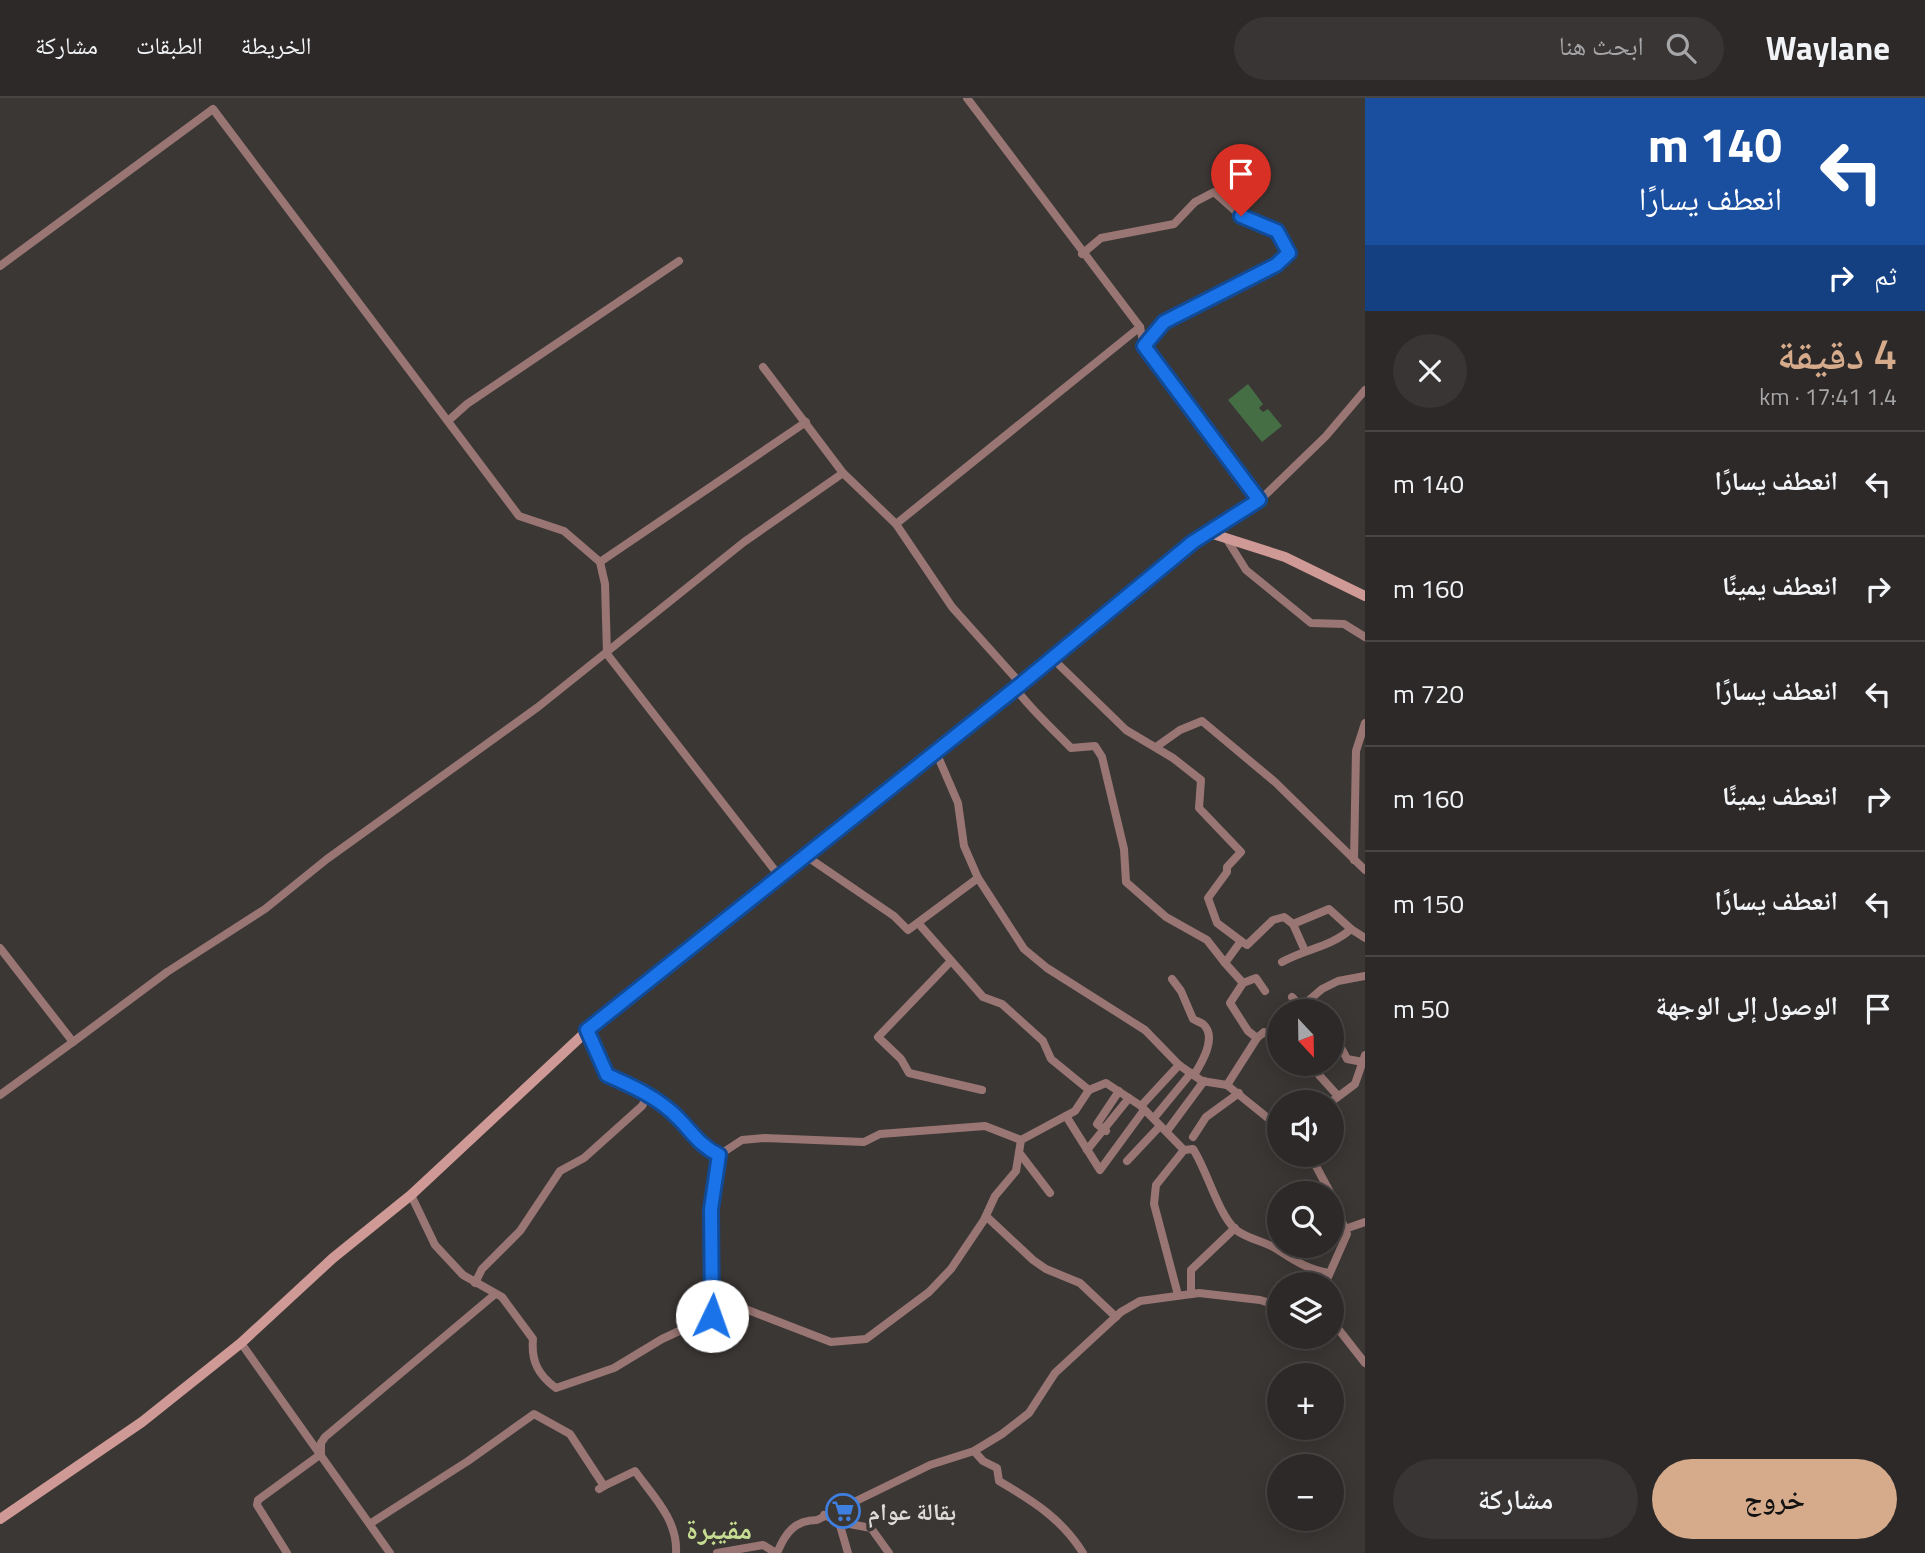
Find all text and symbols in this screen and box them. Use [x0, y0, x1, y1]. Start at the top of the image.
search box [1234, 17, 1724, 80]
text: Waylane [1766, 23, 1890, 73]
text: ابحث هنا [1559, 26, 1644, 65]
text: مشاركة [35, 27, 98, 63]
text: الطبقات [136, 27, 203, 63]
text: الخريطة [241, 27, 311, 63]
icon: search [1662, 29, 1700, 67]
text: 140 m [1648, 106, 1782, 181]
icon: left [1806, 126, 1897, 217]
pin [1211, 144, 1271, 216]
icon: arrive [1222, 155, 1260, 193]
text: انعطف يسارًا [1639, 174, 1782, 222]
text: ثم [1874, 256, 1897, 295]
icon: right [1822, 259, 1860, 297]
text: 4 دقيقة [1777, 321, 1897, 385]
button: close [1393, 334, 1467, 408]
text: 1.4 km · 17:41 [1759, 379, 1897, 414]
text: انعطف يسارًا [1714, 461, 1838, 500]
text: 140 m [1393, 464, 1464, 503]
icon: left [1859, 465, 1897, 503]
text: انعطف يمينًا [1722, 566, 1838, 605]
text: 160 m [1393, 569, 1464, 608]
icon: right [1859, 570, 1897, 608]
text: انعطف يسارًا [1714, 671, 1838, 710]
text: 720 m [1393, 674, 1464, 713]
icon: left [1859, 675, 1897, 713]
text: انعطف يمينًا [1722, 776, 1838, 815]
text: 160 m [1393, 779, 1464, 818]
icon: right [1859, 780, 1897, 818]
text: انعطف يسارًا [1714, 881, 1838, 920]
text: 150 m [1393, 884, 1464, 923]
icon: left [1859, 885, 1897, 923]
text: الوصول إلى الوجهة [1656, 986, 1838, 1025]
text: 50 m [1393, 989, 1450, 1028]
icon: arrive [1859, 990, 1897, 1028]
north arrow [1267, 999, 1344, 1076]
map controls [1267, 999, 1344, 1531]
button: sound [1267, 1090, 1344, 1167]
button: search [1267, 1181, 1344, 1258]
button: layers [1267, 1272, 1344, 1349]
position arrow [675, 1279, 749, 1353]
button: + [1267, 1363, 1344, 1440]
button: − [1267, 1454, 1344, 1531]
button: مشاركة [1393, 1459, 1638, 1539]
button: خروج [1652, 1459, 1897, 1539]
supermarket icon: بقالة عوام [824, 1492, 862, 1530]
place label: بقالة عوام [868, 1493, 956, 1529]
district label: مقيبرة [686, 1507, 752, 1550]

